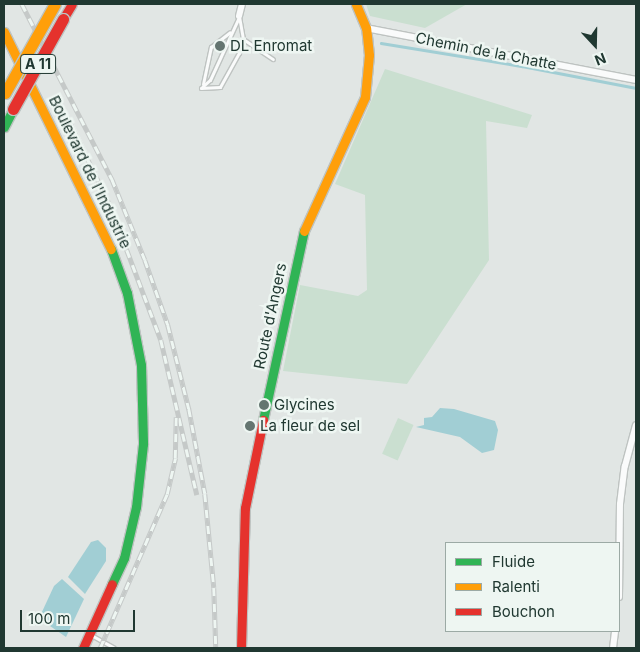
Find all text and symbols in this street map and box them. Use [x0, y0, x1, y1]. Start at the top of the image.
north arrow [570, 20, 620, 70]
street label: Chemin de la Chatte [414, 29, 558, 73]
place label: DL Enromat [230, 37, 312, 55]
marker: DL Enromat [214, 40, 226, 52]
text: N [593, 50, 609, 69]
road number: A 11 [19, 52, 57, 76]
street label: Boulevard de l'Industrie [45, 93, 135, 251]
street label: Route d'Angers [250, 261, 290, 371]
place label: Glycines [274, 396, 335, 414]
marker: Glycines [258, 399, 270, 411]
place label: La fleur de sel [260, 417, 360, 435]
marker: La fleur de sel [244, 420, 256, 432]
legend [445, 542, 620, 632]
text: Fluide [492, 552, 535, 571]
text: Ralenti [492, 577, 540, 596]
scale bar [22, 600, 138, 632]
text: Bouchon [492, 602, 555, 621]
text: 100 m [28, 609, 70, 628]

